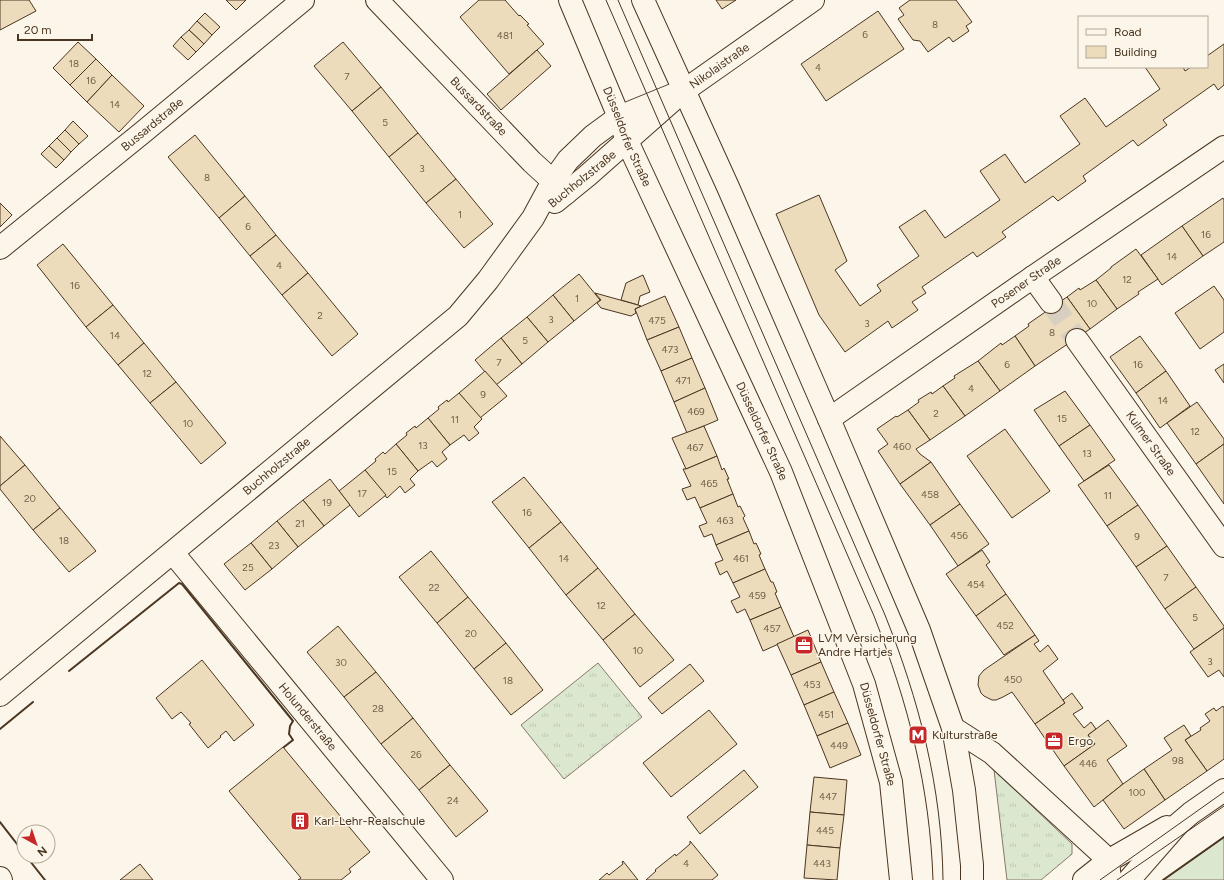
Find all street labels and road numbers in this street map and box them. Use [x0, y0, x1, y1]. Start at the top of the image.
street label: Nikolaistraße [687, 40, 752, 92]
street label: Bussardstraße [447, 74, 510, 139]
street label: Düsseldorfer Straße [600, 85, 654, 189]
street label: Bussardstraße [118, 95, 186, 154]
street label: Buchholzstraße [545, 147, 619, 211]
street label: Posener Straße [988, 253, 1064, 311]
street label: Düsseldorfer Straße [733, 380, 791, 483]
street label: Kulmer Straße [1123, 408, 1179, 479]
street label: Buchholzstraße [240, 434, 313, 498]
street label: Holunderstraße [276, 680, 340, 754]
street label: Düsseldorfer Straße [857, 681, 898, 787]

